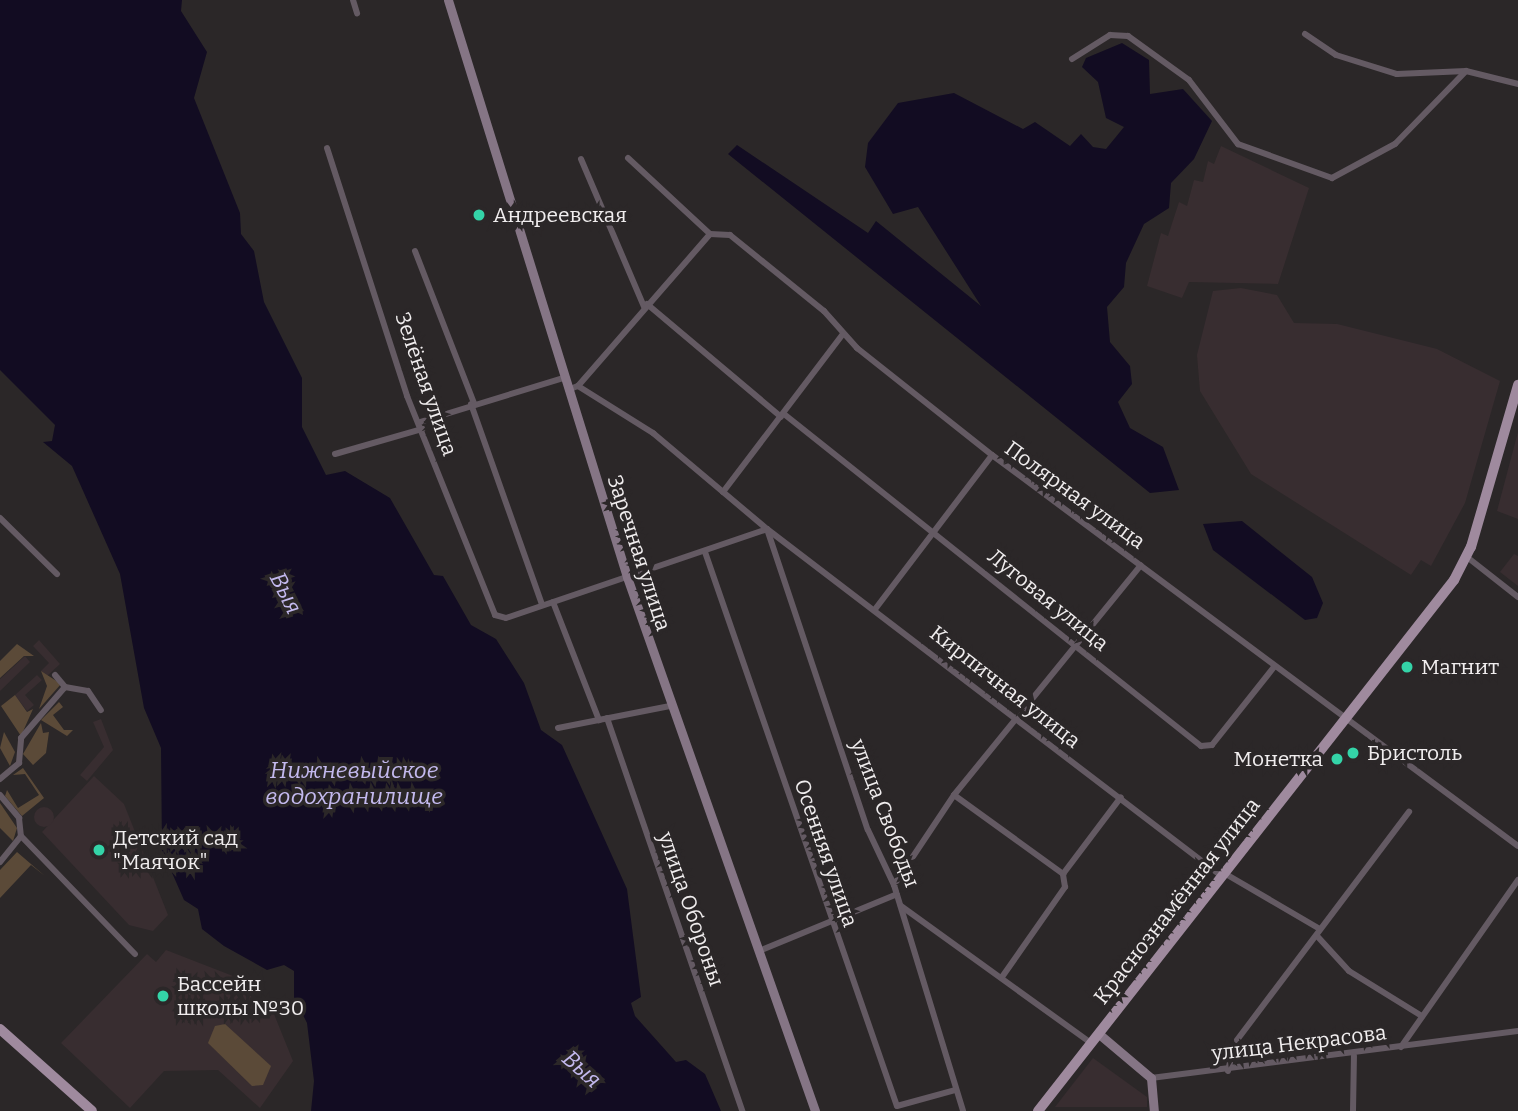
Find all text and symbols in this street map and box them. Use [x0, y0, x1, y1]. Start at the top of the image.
place label: Андреевская [493, 202, 627, 228]
marker: Андреевская [471, 207, 487, 223]
street label: Зелёная улица [390, 309, 462, 459]
street label: Полярная улица [1000, 436, 1150, 554]
street label: Заречная улица [602, 472, 676, 634]
street label: Луговая улица [983, 544, 1113, 656]
water label: Выя [264, 568, 308, 618]
street label: Кирпичная улица [925, 620, 1085, 754]
place label: Магнит [1421, 654, 1499, 680]
marker: Магнит [1399, 659, 1415, 675]
street label: улица Свободы [845, 735, 925, 891]
place label: Бристоль [1367, 740, 1462, 766]
marker: Бристоль [1345, 745, 1361, 761]
place label: Монетка [1234, 746, 1323, 772]
marker: Монетка [1329, 751, 1345, 767]
water label: Нижневыйское водохранилище [265, 756, 443, 810]
street label: Осенняя улица [789, 776, 863, 930]
street label: Краснознамённая улица [1089, 793, 1265, 1009]
place label: Детский сад "Маячок" [113, 825, 238, 875]
street label: улица Обороны [653, 829, 729, 989]
marker: Детский сад "Маячок" [91, 842, 107, 858]
place label: Бассейн школы №30 [177, 971, 304, 1021]
marker: Бассейн школы №30 [155, 988, 171, 1004]
street label: улица Некрасова [1210, 1020, 1388, 1066]
water label: Выя [557, 1044, 607, 1094]

